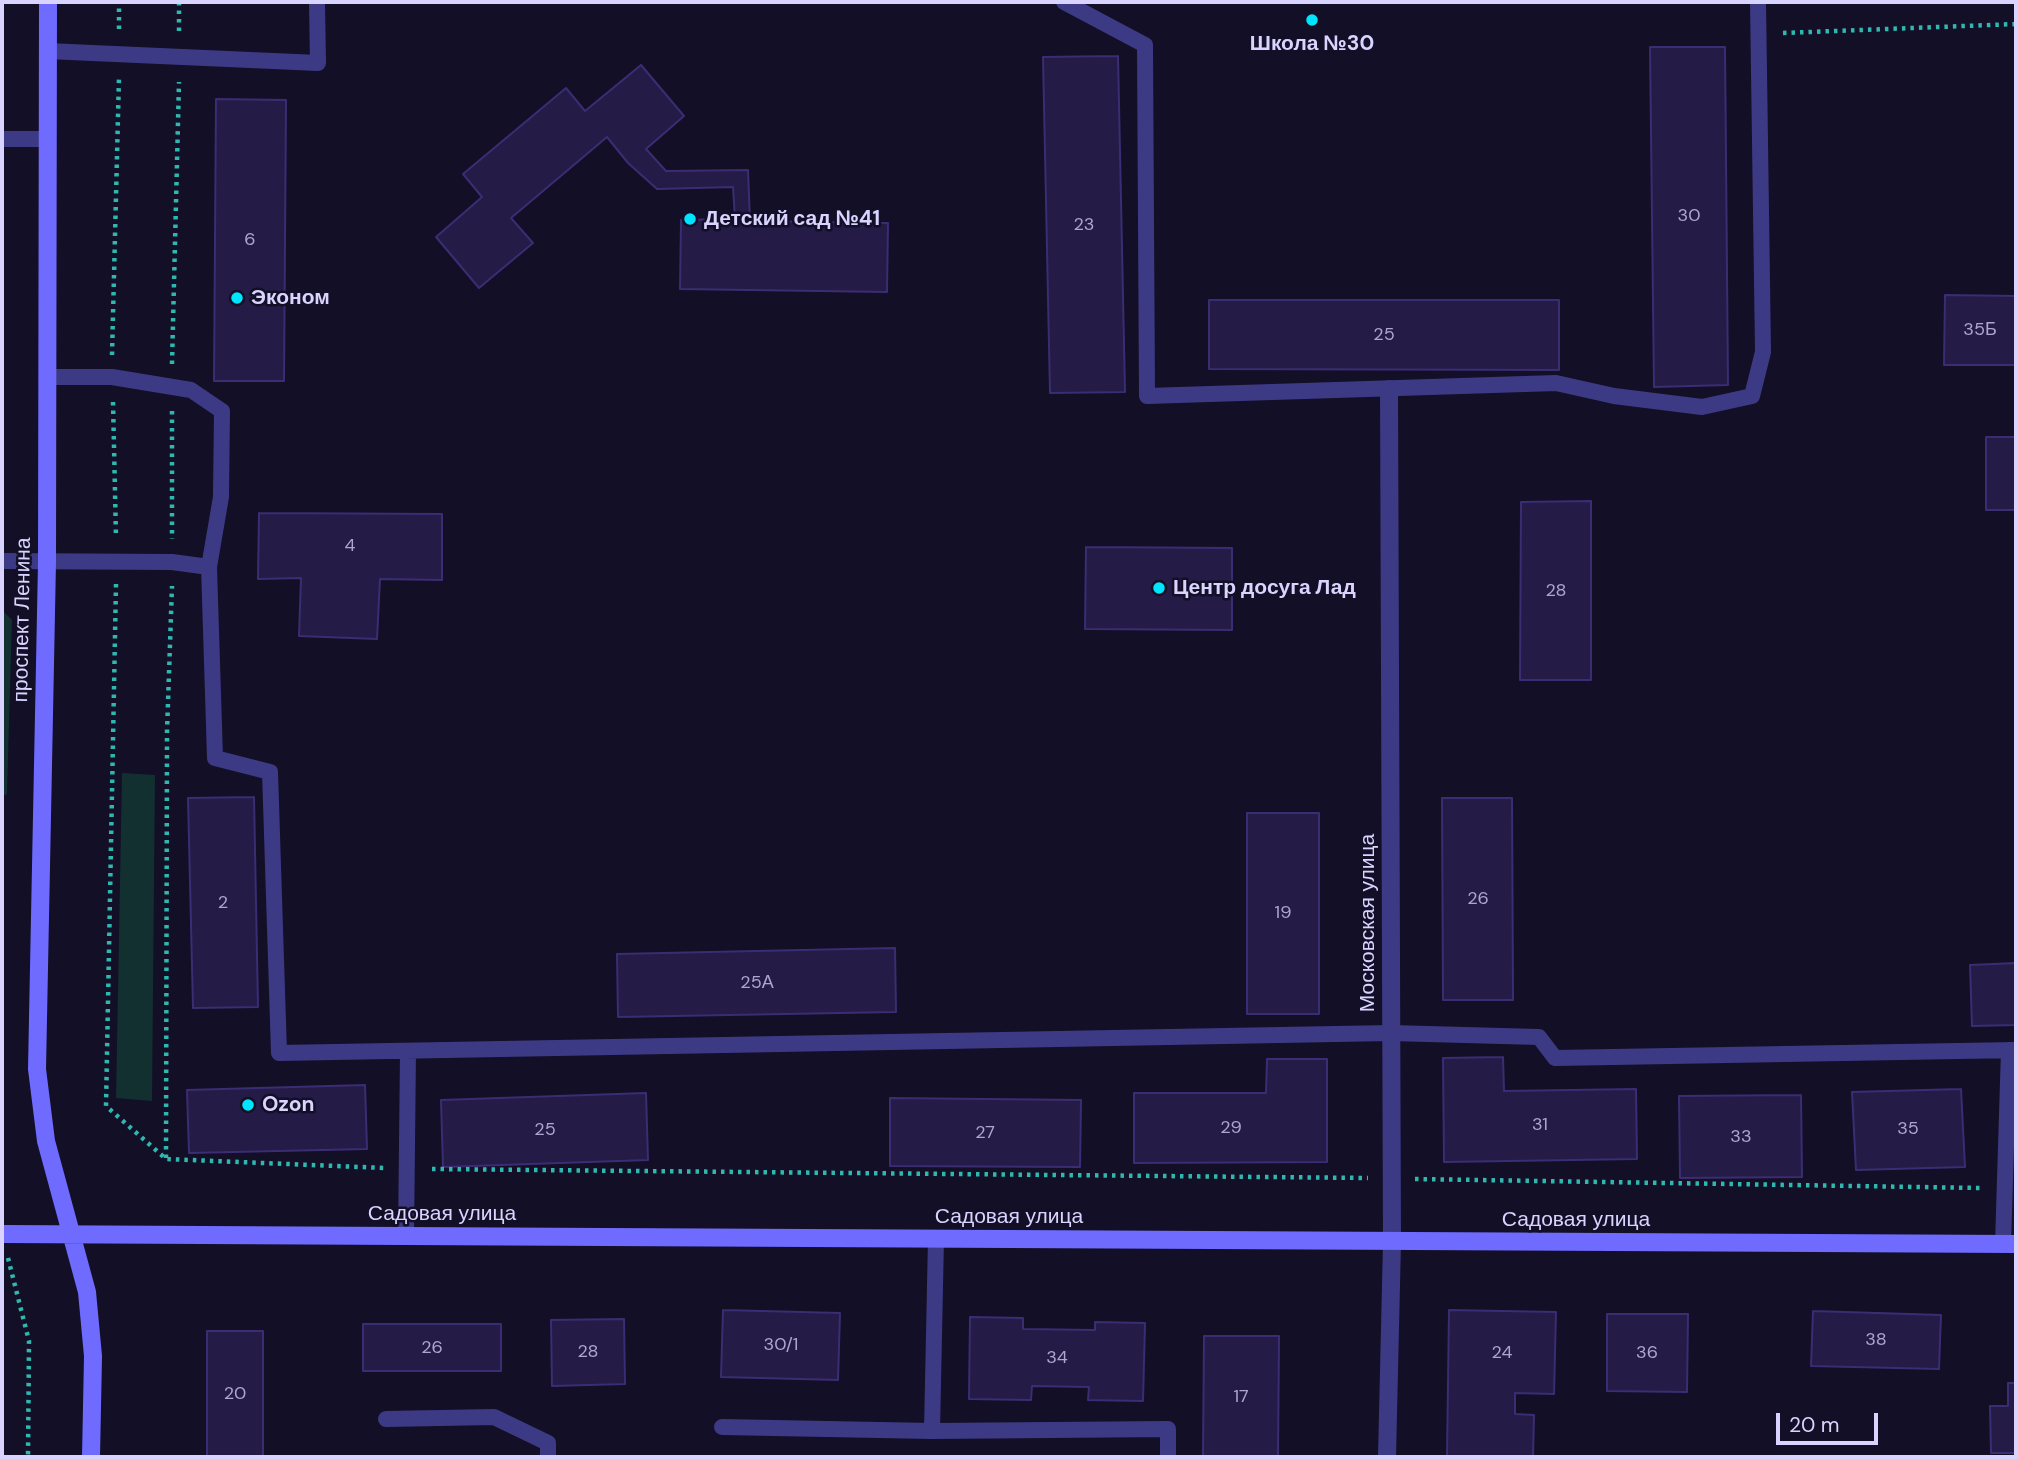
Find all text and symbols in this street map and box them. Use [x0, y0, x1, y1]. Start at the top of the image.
marker: Школа №30 [1304, 12, 1320, 28]
place label: Школа №30 [1250, 31, 1374, 57]
house number: 30 [1678, 205, 1700, 227]
place label: Детский сад №41 [704, 206, 880, 232]
marker: Детский сад №41 [682, 211, 698, 227]
house number: 23 [1073, 214, 1095, 236]
house number: 6 [244, 229, 256, 251]
place label: Эконом [251, 285, 330, 311]
marker: Эконом [229, 290, 245, 306]
house number: 35Б [1963, 319, 1997, 341]
house number: 25 [1373, 324, 1395, 346]
house number: 4 [345, 535, 355, 557]
street label: проспект Ленина [9, 537, 37, 703]
place label: Центр досуга Лад [1173, 575, 1356, 601]
marker: Центр досуга Лад [1151, 580, 1167, 596]
house number: 28 [1545, 580, 1567, 602]
street label: Московская улица [1355, 834, 1381, 1012]
house number: 26 [1467, 888, 1489, 910]
house number: 2 [218, 892, 228, 914]
house number: 19 [1275, 902, 1291, 924]
house number: 25А [740, 972, 774, 994]
place label: Ozon [262, 1092, 315, 1118]
marker: Ozon [240, 1097, 256, 1113]
house number: 31 [1532, 1114, 1548, 1136]
house number: 29 [1220, 1117, 1242, 1139]
house number: 35 [1897, 1118, 1919, 1140]
house number: 25 [534, 1119, 556, 1141]
house number: 27 [975, 1122, 995, 1144]
house number: 33 [1730, 1126, 1752, 1148]
street label: Садовая улица [368, 1201, 516, 1227]
street label: Садовая улица [935, 1204, 1083, 1230]
street label: Садовая улица [1502, 1207, 1650, 1233]
house number: 38 [1865, 1329, 1887, 1351]
house number: 30/1 [764, 1334, 798, 1356]
house number: 26 [421, 1337, 443, 1359]
house number: 28 [577, 1341, 599, 1363]
house number: 24 [1492, 1342, 1512, 1364]
house number: 36 [1636, 1342, 1658, 1364]
house number: 34 [1046, 1347, 1068, 1369]
house number: 20 [224, 1383, 246, 1405]
house number: 17 [1233, 1386, 1249, 1408]
scale bar [1780, 1400, 1882, 1444]
text: 20 m [1789, 1411, 1840, 1439]

